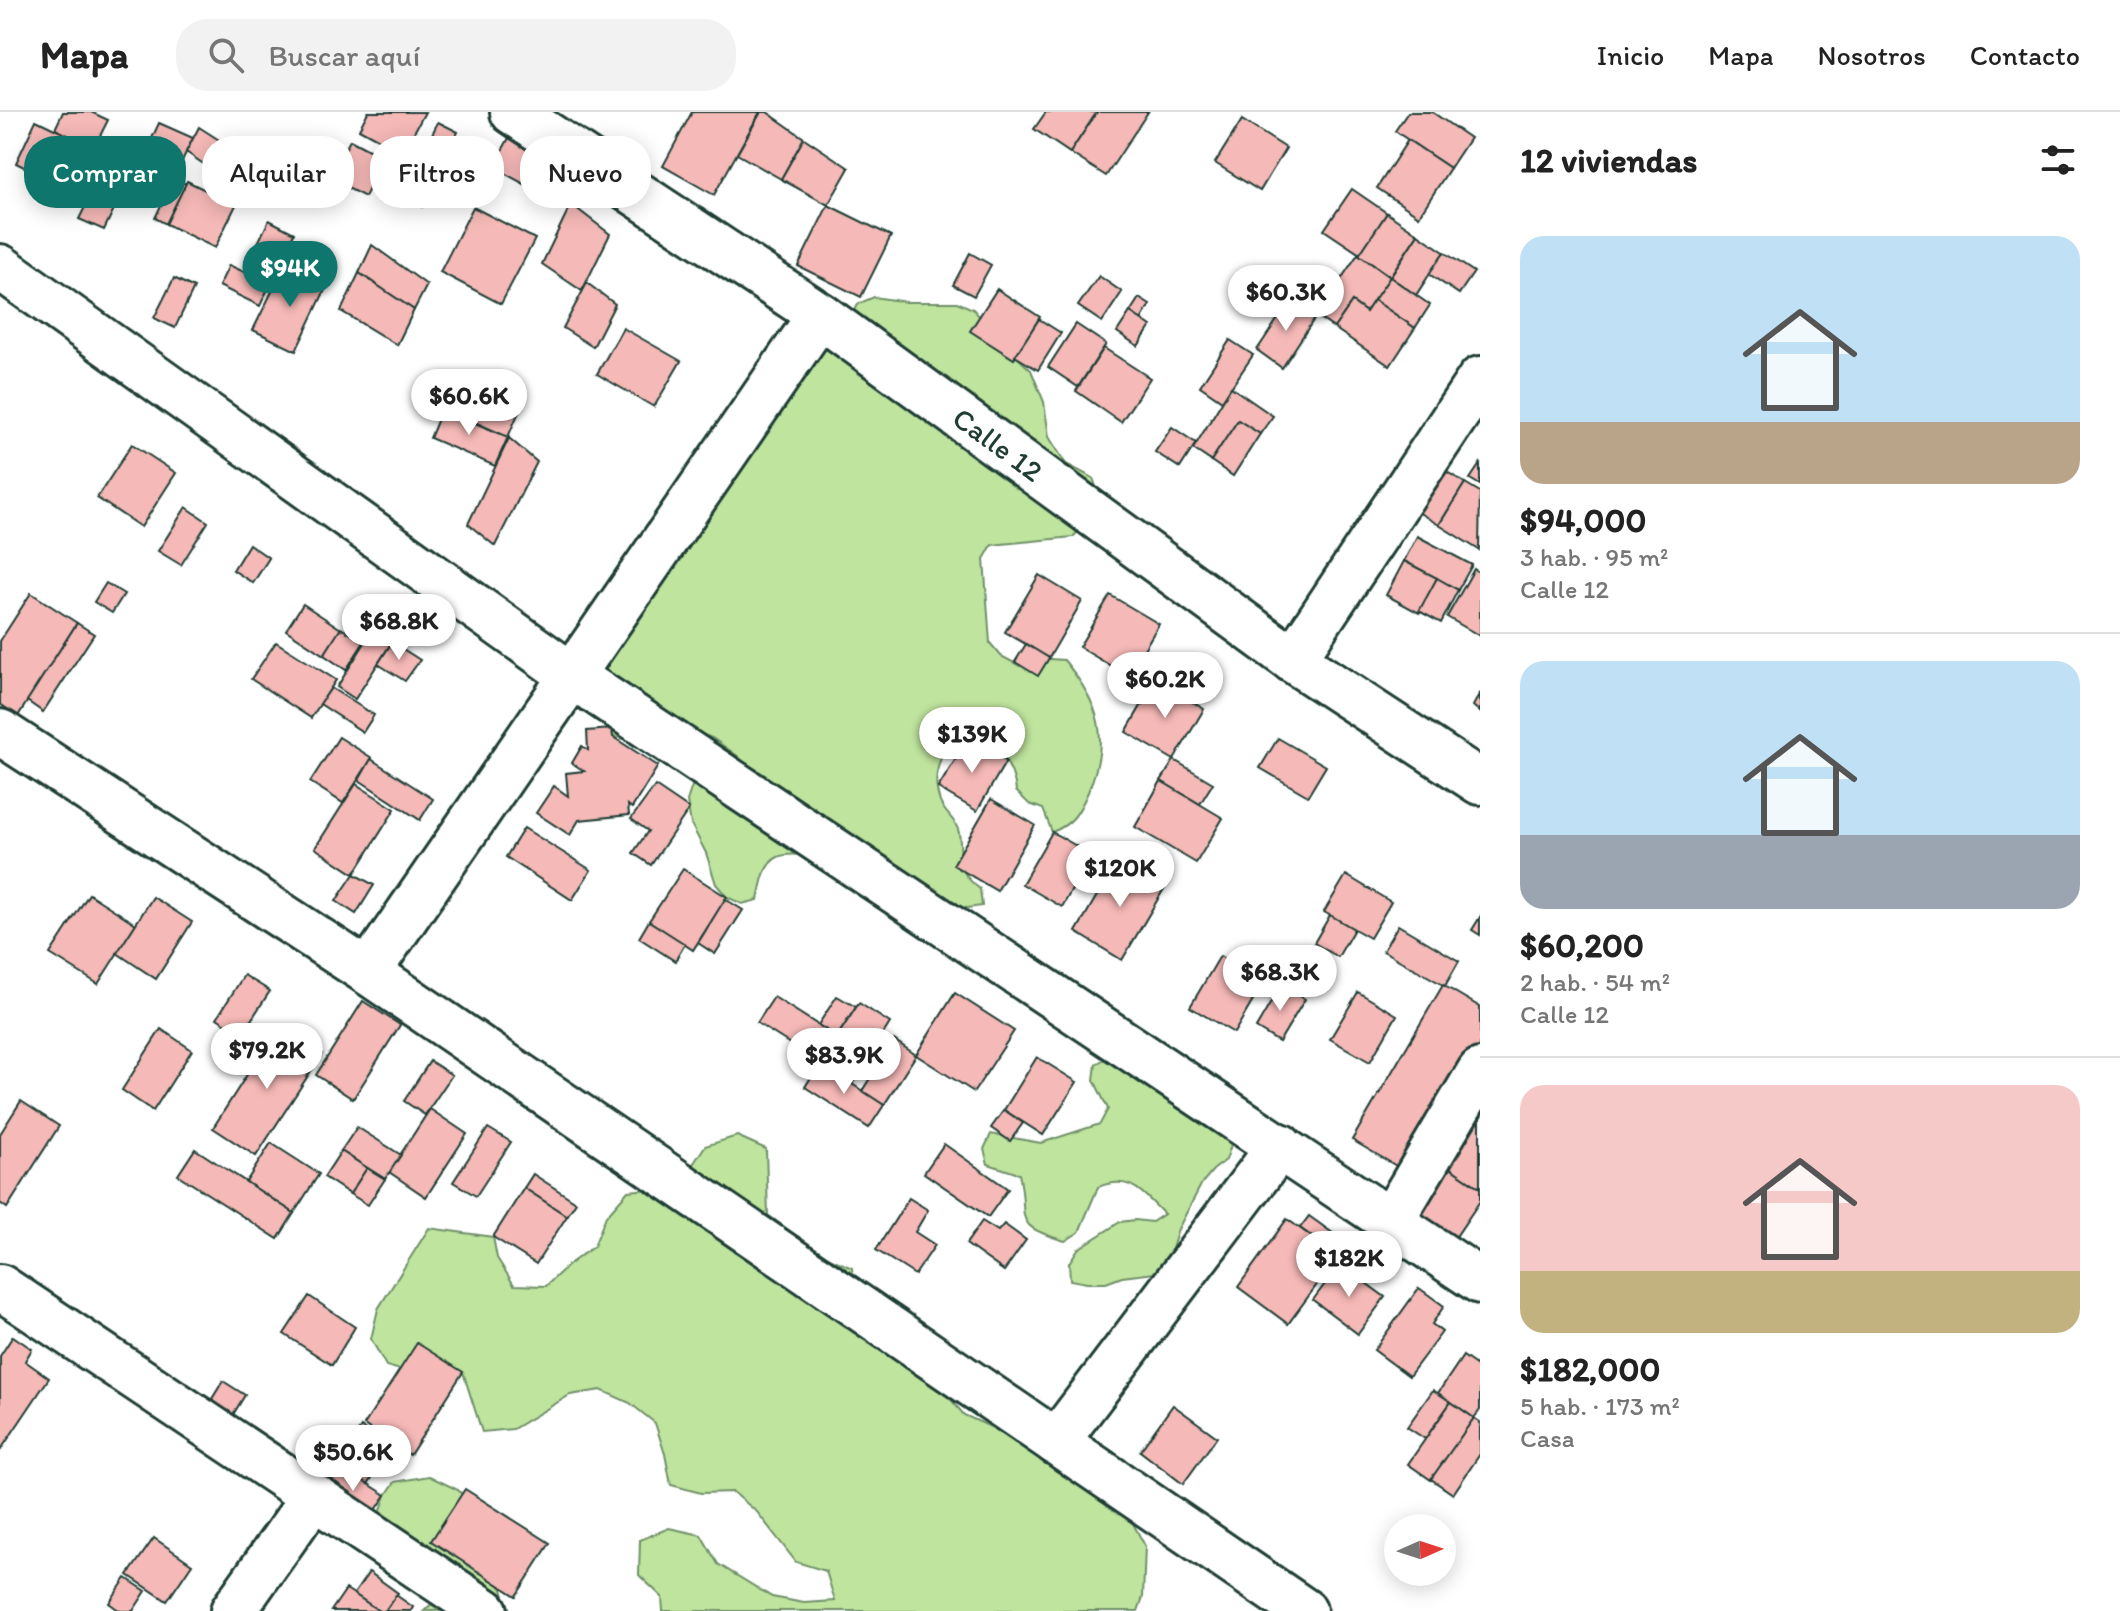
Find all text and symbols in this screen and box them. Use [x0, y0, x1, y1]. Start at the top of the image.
search box [176, 19, 736, 91]
text: Mapa [40, 32, 128, 78]
icon: search [204, 33, 248, 77]
text: Buscar aquí [268, 37, 420, 74]
text: Inicio [1597, 38, 1664, 72]
text: Mapa [1708, 38, 1774, 72]
text: Nosotros [1818, 38, 1926, 72]
text: Contacto [1970, 38, 2080, 72]
chip: Comprar [24, 136, 186, 208]
chip: Alquilar [202, 136, 354, 208]
chip: Filtros [370, 136, 504, 208]
chip: Nuevo [520, 136, 651, 208]
icon: filters [2036, 138, 2080, 182]
text: 12 viviendas [1520, 140, 1697, 181]
pin: $94K [243, 241, 337, 309]
text: $94K [260, 251, 320, 283]
pin: $60.3K [1221, 265, 1351, 333]
text: $60.3K [1246, 275, 1326, 307]
icon: home [1728, 288, 1872, 432]
pin: $60.6K [404, 369, 534, 437]
text: $60.6K [429, 379, 509, 411]
street label: Calle 12 [946, 399, 1051, 490]
text: $94,000 [1520, 500, 1646, 541]
text: 3 hab. · 95 m² [1520, 541, 1669, 573]
text: Calle 12 [1520, 573, 1609, 605]
pin: $68.8K [334, 594, 464, 662]
text: $68.8K [360, 604, 438, 636]
pin: $60.2K [1100, 652, 1230, 720]
text: $60.2K [1125, 662, 1205, 694]
pin: $139K [916, 707, 1028, 775]
icon: home [1728, 713, 1872, 857]
text: $139K [937, 717, 1007, 749]
pin: $120K [1064, 841, 1176, 909]
text: $120K [1084, 851, 1156, 883]
text: $60,200 [1520, 925, 1644, 966]
pin: $68.3K [1215, 945, 1345, 1013]
text: $68.3K [1241, 955, 1319, 987]
text: 2 hab. · 54 m² [1520, 966, 1670, 998]
text: Calle 12 [1520, 998, 1609, 1030]
pin: $79.2K [202, 1023, 332, 1091]
pin: $83.9K [779, 1028, 909, 1096]
text: $79.2K [229, 1033, 305, 1065]
text: $83.9K [805, 1038, 883, 1070]
icon: home [1728, 1137, 1872, 1281]
pin: $182K [1293, 1231, 1405, 1299]
text: $182K [1314, 1241, 1384, 1273]
text: $182,000 [1520, 1349, 1660, 1390]
text: 5 hab. · 173 m² [1520, 1390, 1680, 1422]
text: Casa [1520, 1422, 1575, 1454]
pin: $50.6K [288, 1425, 418, 1493]
text: $50.6K [313, 1435, 393, 1467]
north arrow [1384, 1514, 1456, 1586]
map controls [1384, 1514, 1456, 1586]

